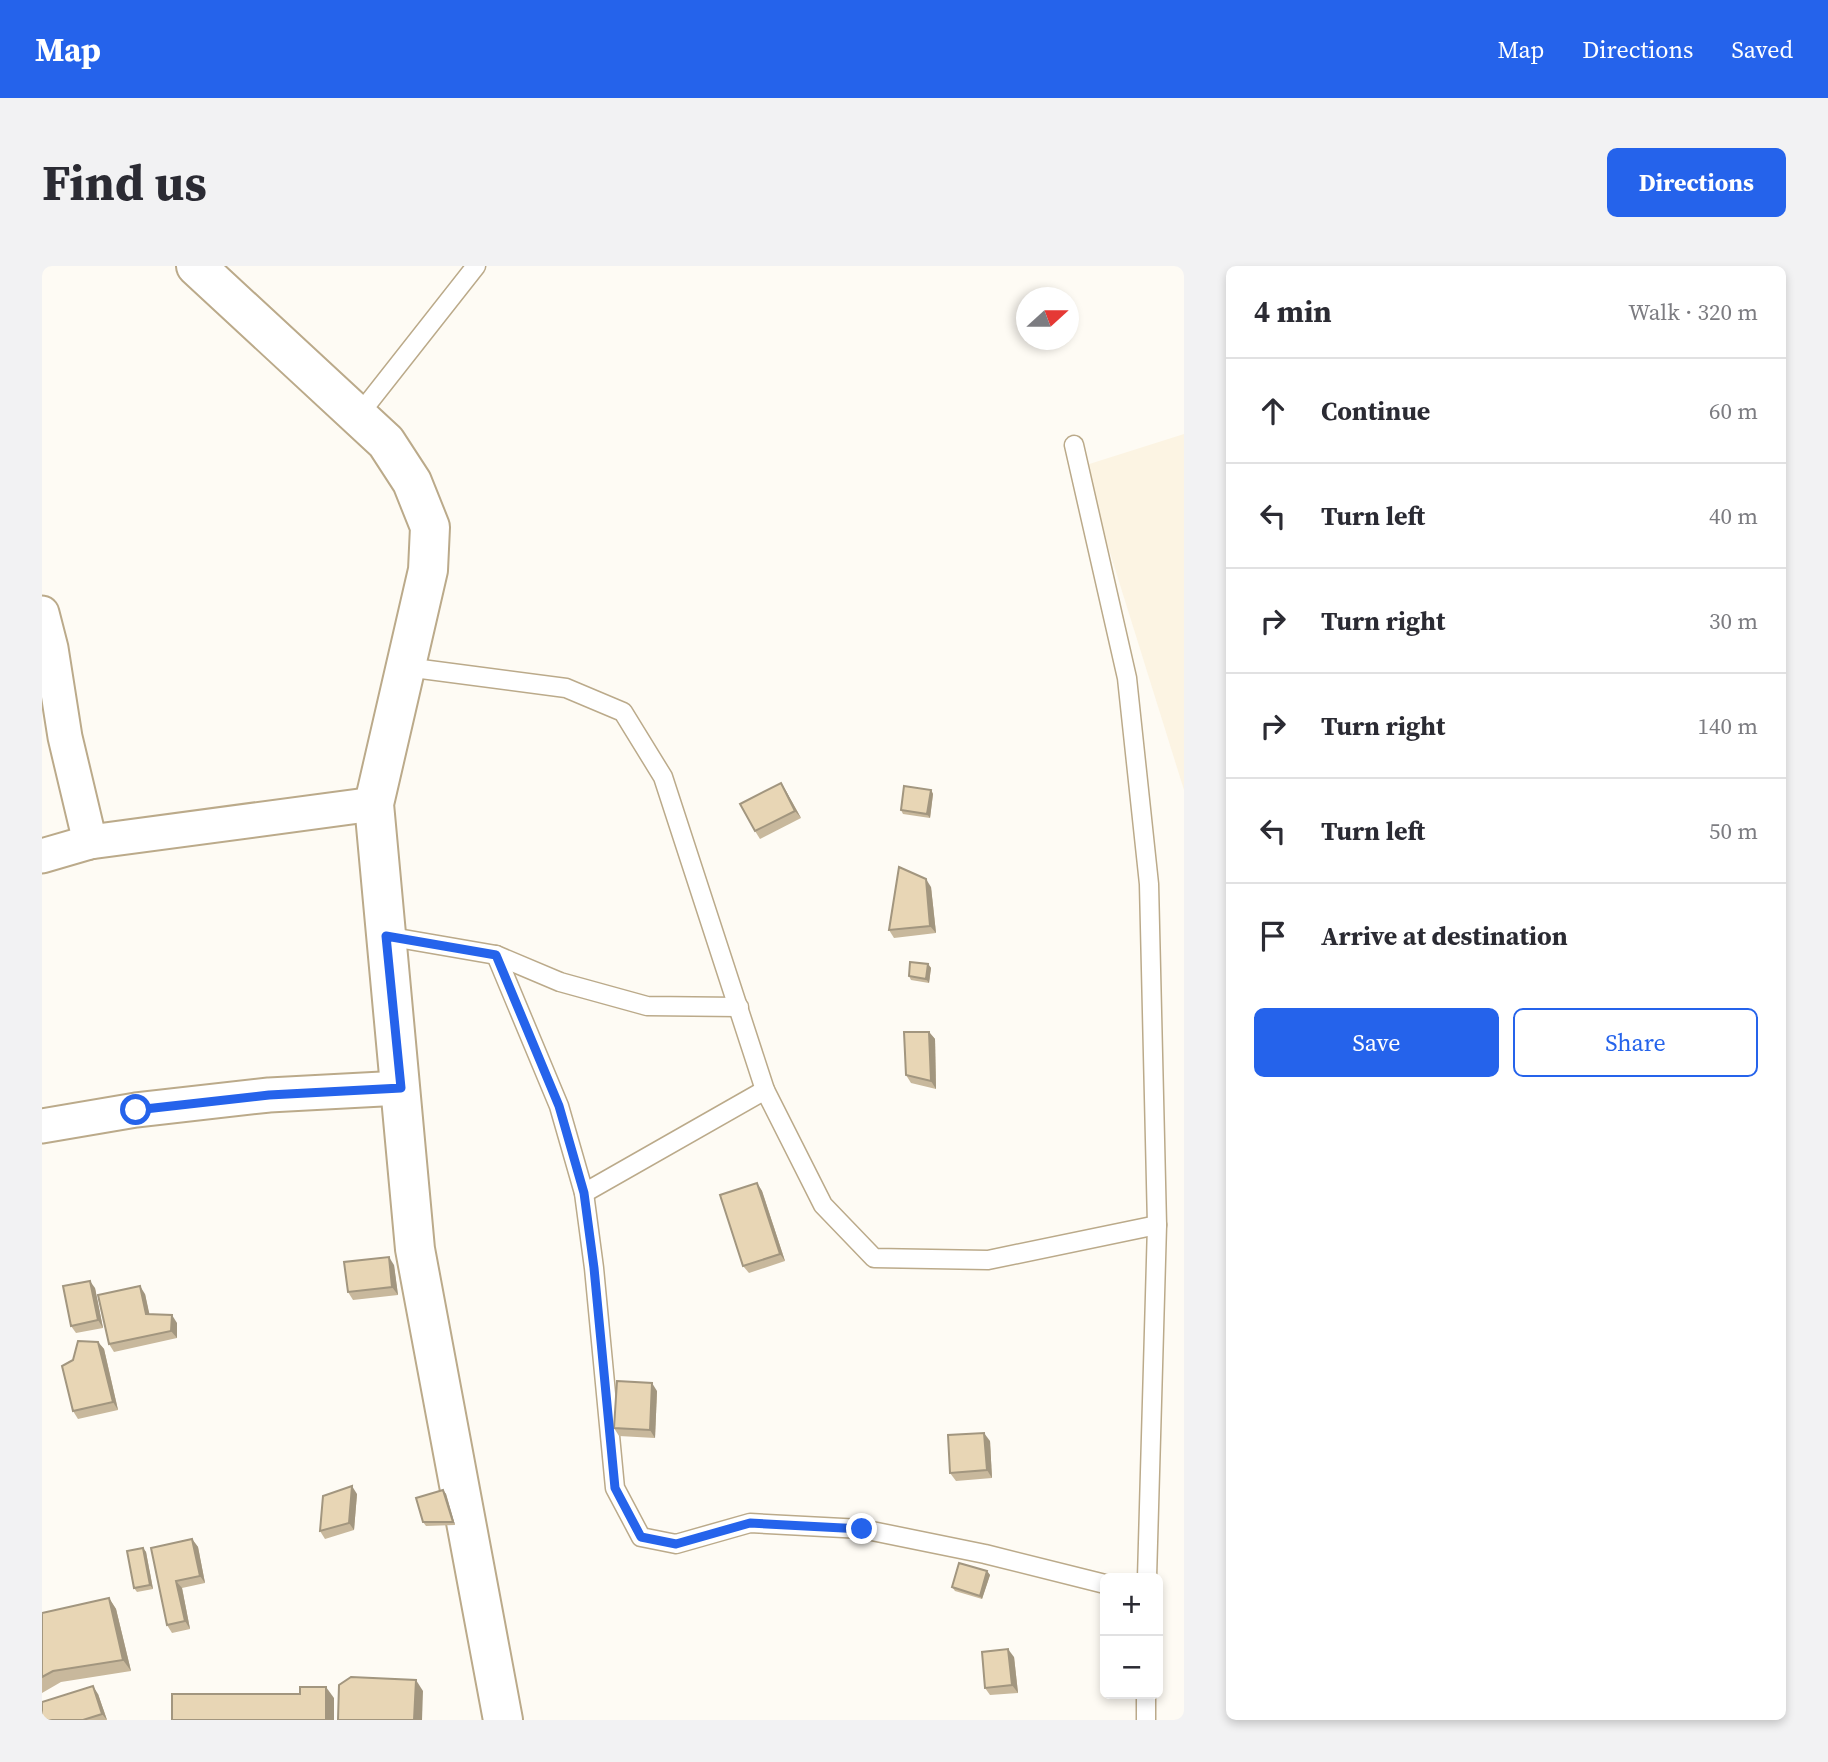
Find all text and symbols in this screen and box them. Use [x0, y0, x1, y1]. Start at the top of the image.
text: Map [35, 27, 101, 72]
text: Map [1497, 33, 1544, 66]
text: Directions [1582, 33, 1693, 66]
text: Saved [1731, 33, 1793, 66]
button: Directions [1607, 148, 1786, 217]
text: Find us [42, 149, 207, 216]
north arrow [1016, 287, 1079, 350]
text: 4 min [1254, 291, 1332, 332]
text: Walk · 320 m [1628, 296, 1758, 328]
icon: ahead [1254, 392, 1292, 430]
text: Continue [1321, 393, 1430, 429]
text: 60 m [1709, 395, 1758, 427]
icon: left [1254, 497, 1292, 535]
text: Turn left [1321, 498, 1425, 534]
text: 40 m [1709, 500, 1758, 532]
icon: right [1254, 602, 1292, 640]
text: Turn right [1321, 603, 1445, 639]
text: 30 m [1709, 605, 1758, 637]
icon: right [1254, 707, 1292, 745]
text: Turn right [1321, 708, 1445, 744]
text: 140 m [1697, 710, 1758, 742]
icon: left [1254, 812, 1292, 850]
text: Turn left [1321, 813, 1425, 849]
text: 50 m [1709, 815, 1758, 847]
icon: arrive [1254, 917, 1292, 955]
text: Arrive at destination [1321, 918, 1568, 954]
button: Save [1254, 1008, 1499, 1077]
button: Share [1513, 1008, 1758, 1077]
route start [120, 1094, 151, 1125]
route end [846, 1513, 877, 1544]
map controls [1100, 1573, 1163, 1699]
button: + [1100, 1573, 1163, 1636]
button: − [1100, 1636, 1163, 1699]

